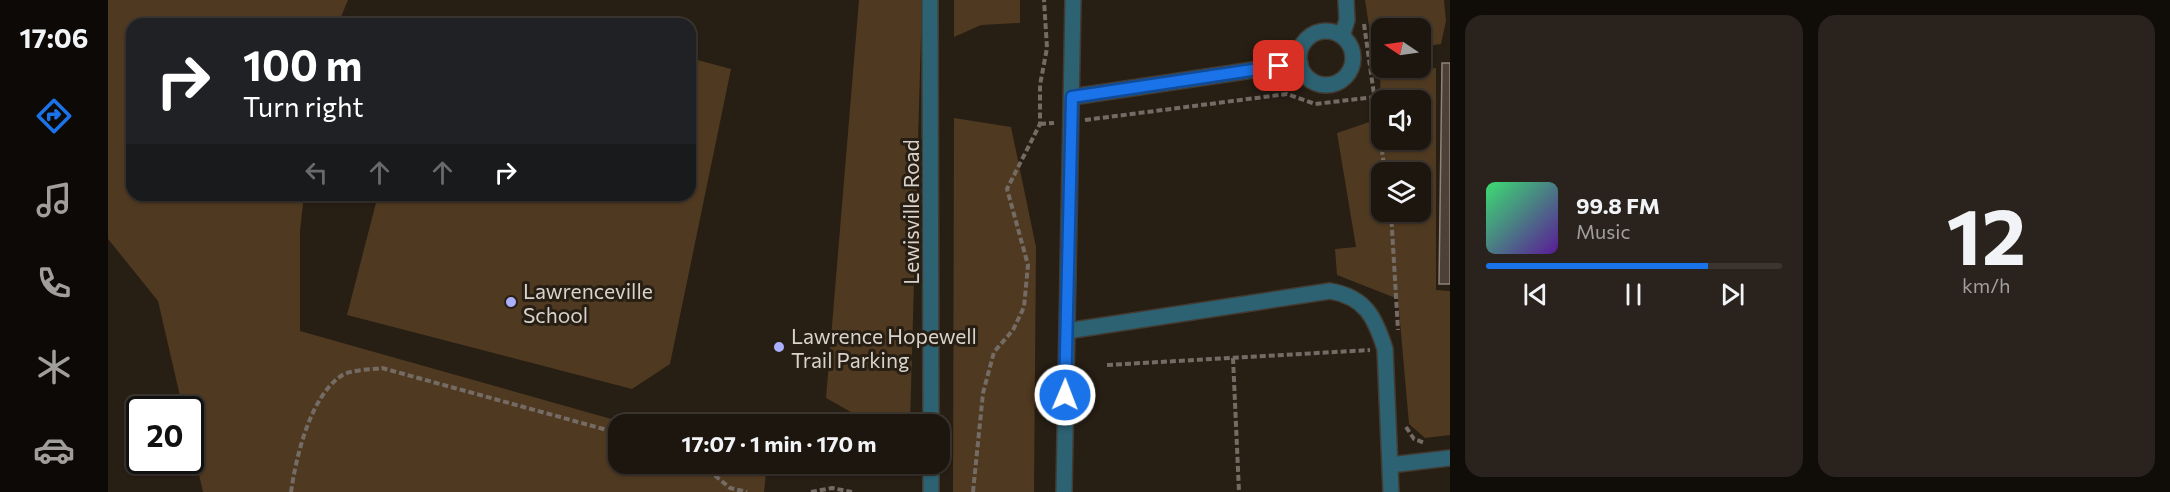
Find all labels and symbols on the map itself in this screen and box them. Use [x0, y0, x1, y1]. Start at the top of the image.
north arrow [1371, 18, 1431, 78]
pin [1253, 40, 1304, 91]
street label: Lewisville Road [898, 139, 923, 285]
place label: Lawrenceville School [523, 278, 653, 327]
marker: Lawrenceville School [504, 295, 518, 309]
place label: Lawrence Hopewell Trail Parking [791, 323, 977, 372]
marker: Lawrence Hopewell Trail Parking [772, 340, 786, 354]
position arrow [1033, 363, 1097, 427]
speed limit sign: 20 [126, 396, 204, 474]

